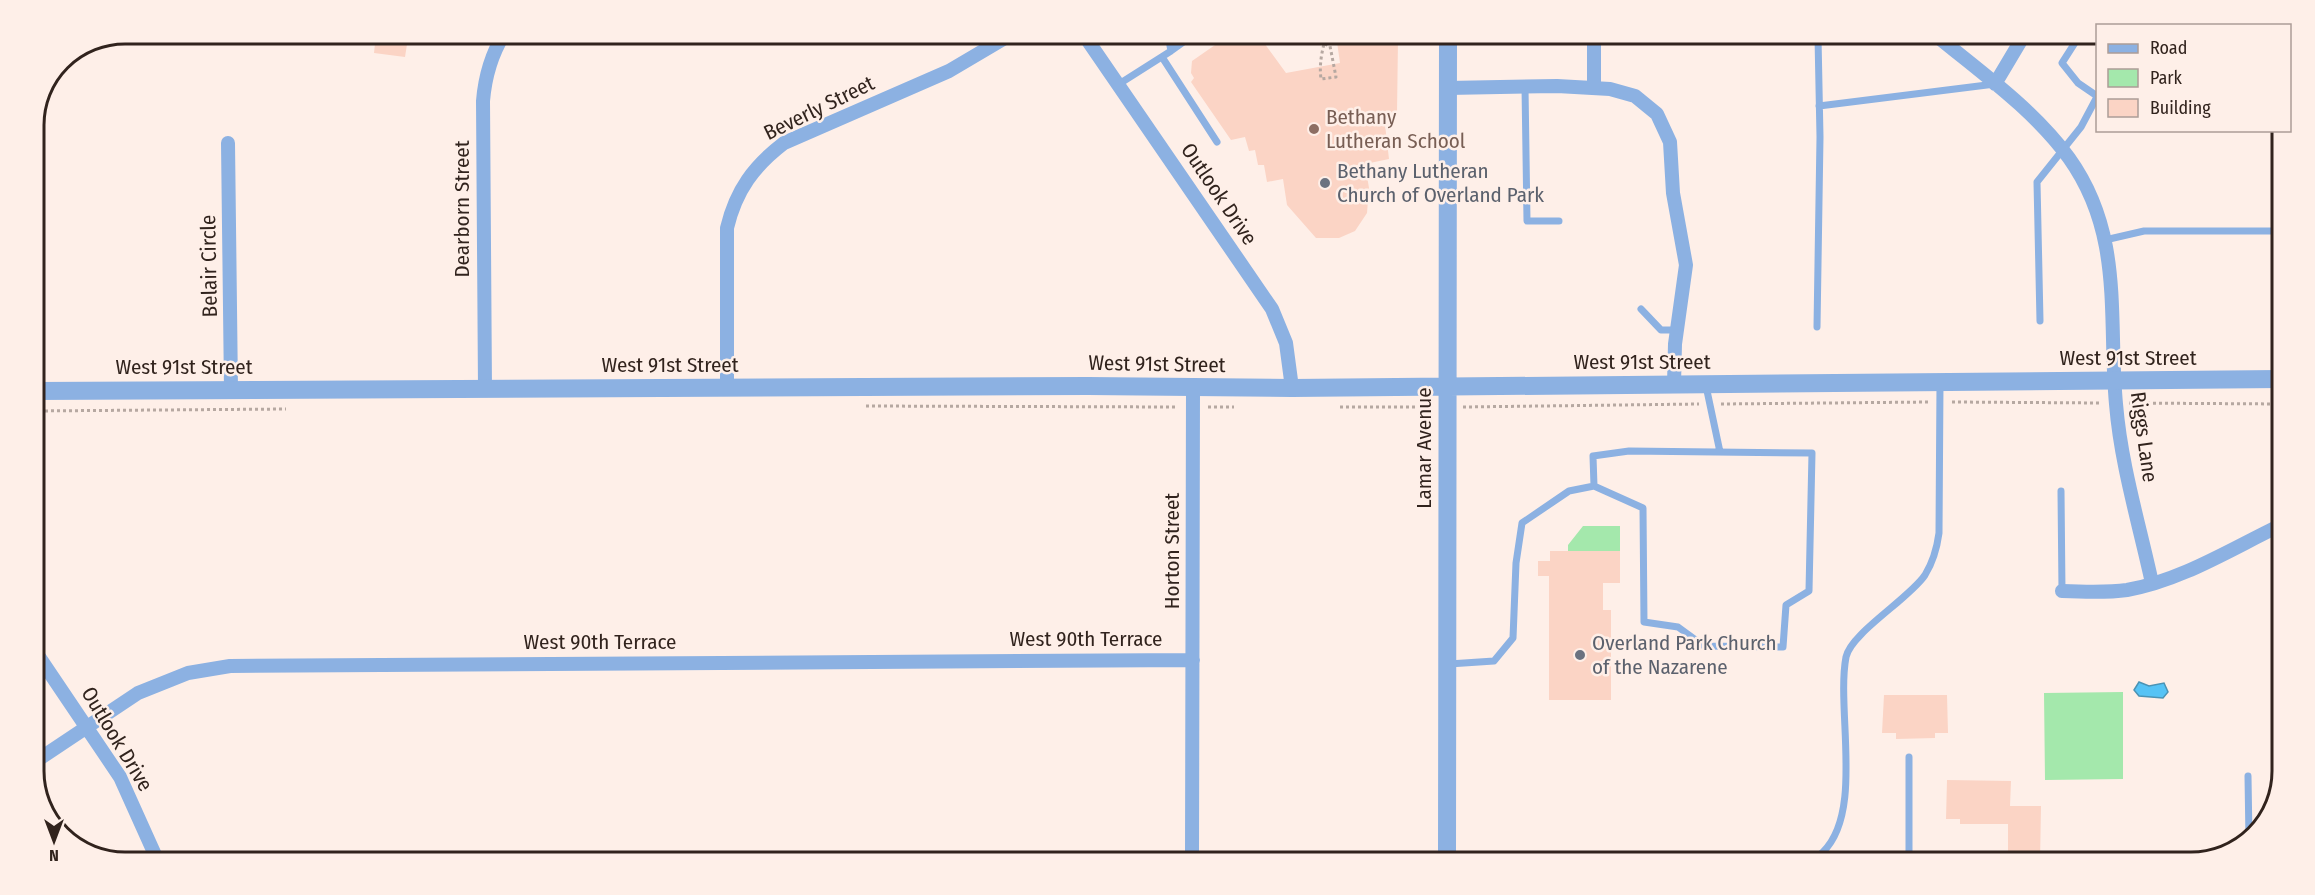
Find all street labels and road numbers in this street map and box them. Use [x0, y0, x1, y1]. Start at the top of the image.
street label: Beverly Street [759, 70, 879, 146]
street label: Outlook Drive [1175, 138, 1263, 250]
street label: Dearborn Street [449, 140, 475, 278]
street label: Belair Circle [195, 214, 223, 318]
street label: West 91st Street [2059, 345, 2197, 371]
street label: West 91st Street [1573, 349, 1711, 375]
street label: West 91st Street [1088, 350, 1226, 378]
street label: West 91st Street [601, 352, 739, 378]
street label: West 91st Street [115, 354, 253, 380]
street label: Lamar Avenue [1411, 387, 1437, 509]
street label: Riggs Lane [2125, 390, 2163, 484]
street label: Horton Street [1159, 493, 1185, 609]
street label: West 90th Terrace [1010, 626, 1162, 652]
street label: West 90th Terrace [524, 629, 676, 655]
street label: Outlook Drive [76, 682, 158, 796]

